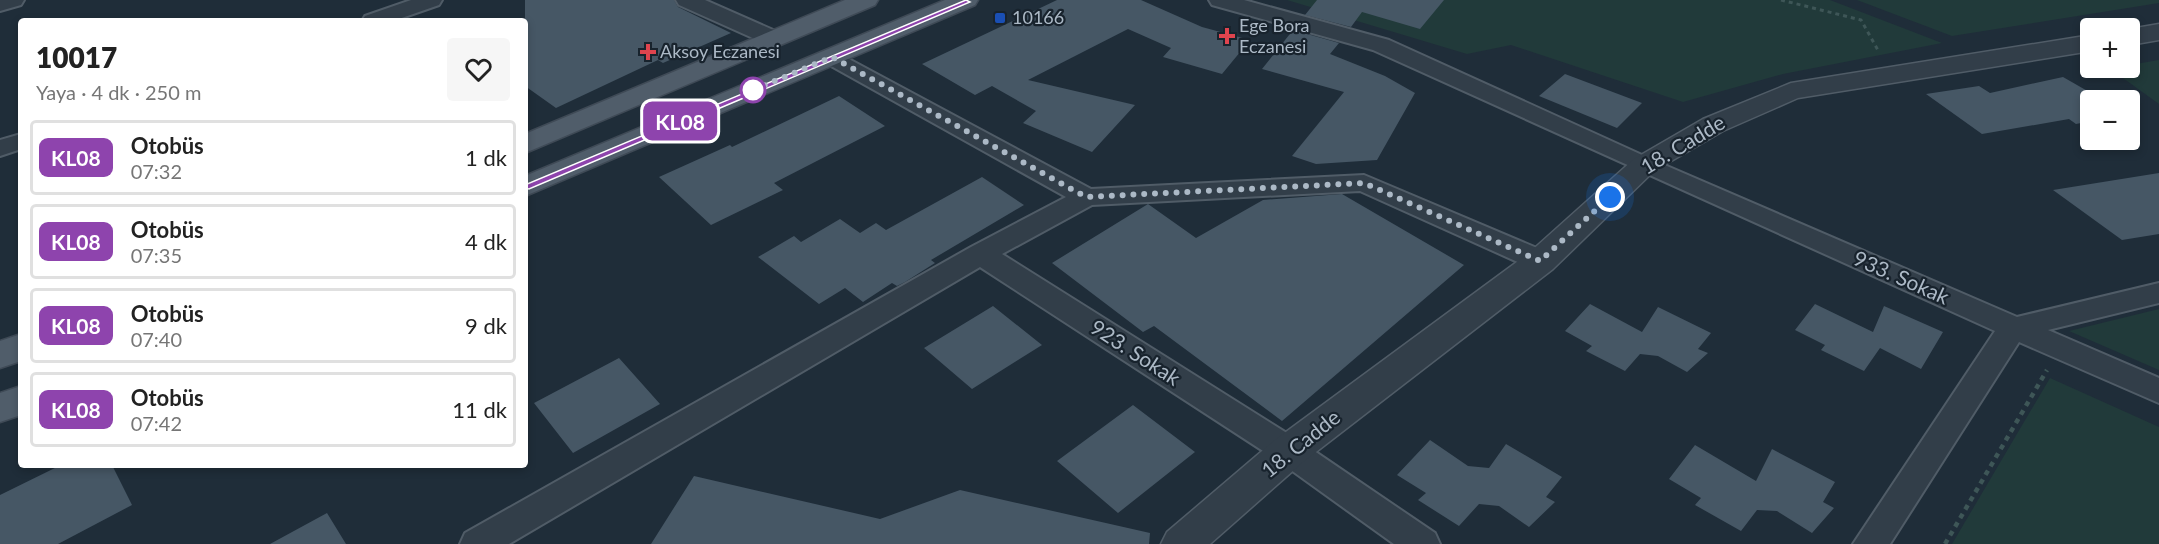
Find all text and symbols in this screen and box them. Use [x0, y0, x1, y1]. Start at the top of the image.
place label: 10166 [1012, 6, 1064, 28]
marker: 10166 [993, 11, 1007, 25]
place label: Ege Bora Eczanesi [1239, 14, 1310, 57]
map controls [2080, 18, 2140, 150]
button: + [2080, 18, 2140, 78]
marker: Ege Bora Eczanesi [1220, 29, 1234, 43]
button: heart [447, 38, 510, 101]
text: 10017 [36, 40, 117, 74]
place label: Aksoy Eczanesi [660, 40, 780, 62]
marker: Aksoy Eczanesi [641, 45, 655, 59]
unlabelled marker [740, 77, 766, 103]
text: Yaya · 4 dk · 250 m [36, 80, 201, 104]
button: − [2080, 90, 2140, 150]
line badge: KL08 [638, 102, 722, 140]
text: KL08 [655, 109, 705, 134]
street label: 18. Cadde [1636, 109, 1729, 179]
text: Otobüs [131, 132, 204, 159]
text: 1 dk [465, 144, 507, 171]
text: KL08 [51, 145, 101, 170]
text: 07:32 [131, 159, 182, 183]
your location [1595, 182, 1625, 212]
text: Otobüs [131, 216, 204, 243]
text: 4 dk [465, 228, 507, 255]
text: KL08 [51, 229, 101, 254]
text: 07:35 [131, 243, 182, 267]
street label: 933. Sokak [1850, 244, 1954, 309]
text: Otobüs [131, 300, 204, 327]
text: 9 dk [465, 312, 507, 339]
text: KL08 [51, 313, 101, 338]
street label: 923. Sokak [1086, 314, 1186, 390]
text: 07:40 [131, 327, 182, 351]
text: Otobüs [131, 384, 204, 411]
text: 11 dk [452, 396, 507, 423]
text: KL08 [51, 397, 101, 422]
street label: 18. Cadde [1256, 404, 1344, 482]
text: 07:42 [131, 411, 182, 435]

